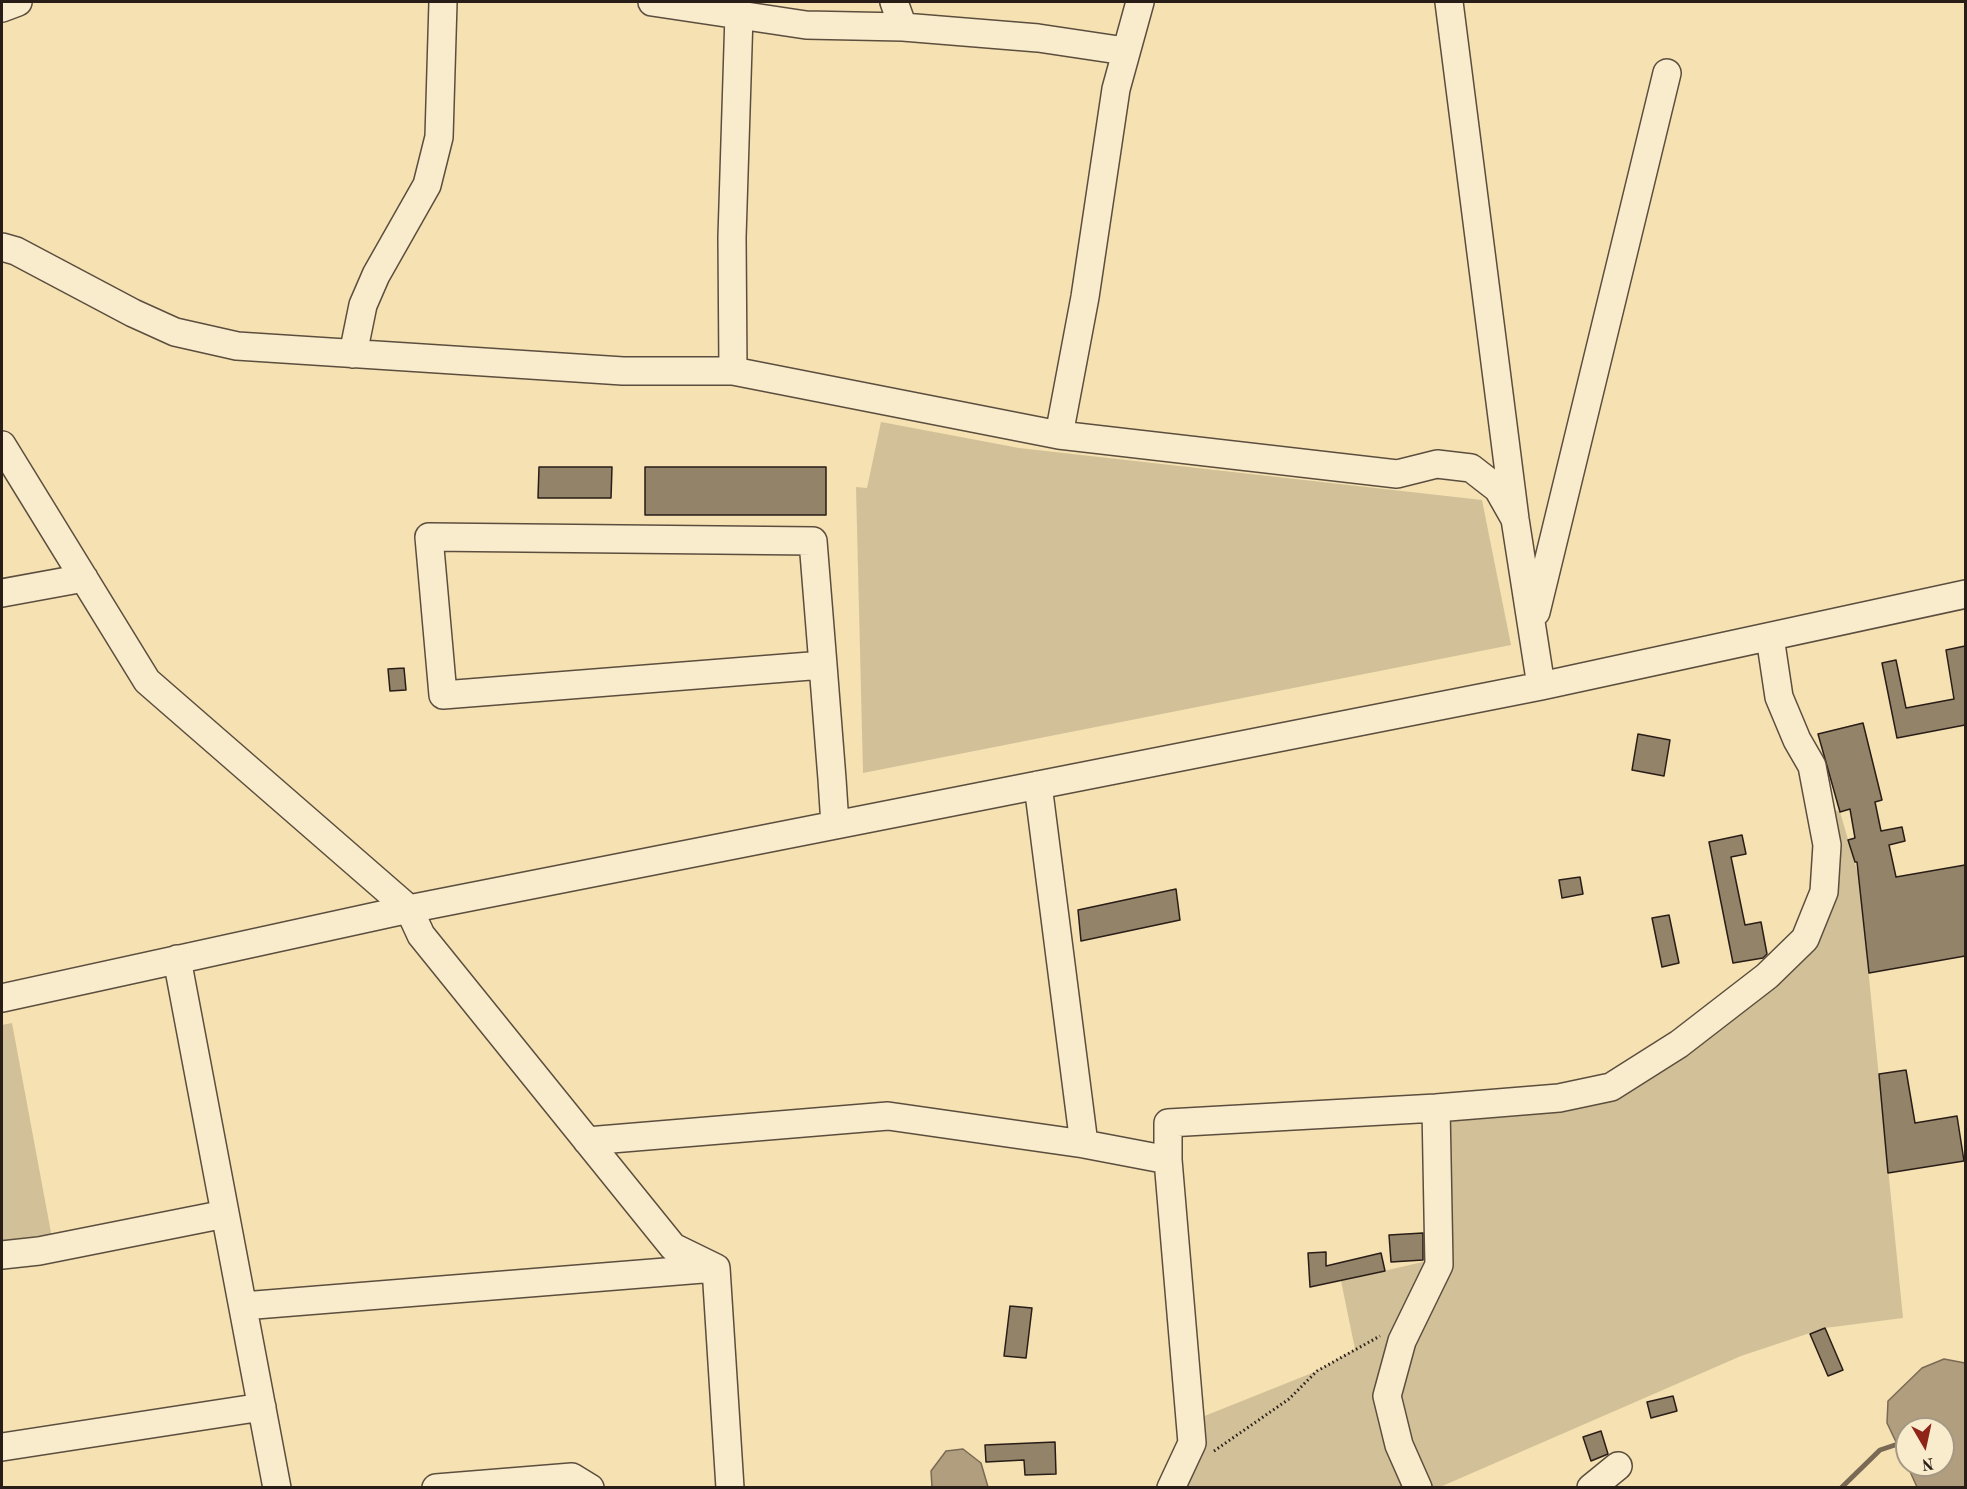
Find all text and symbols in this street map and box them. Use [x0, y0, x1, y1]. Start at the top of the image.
north arrow [1895, 1417, 1955, 1477]
text: N [1920, 1454, 1935, 1472]

